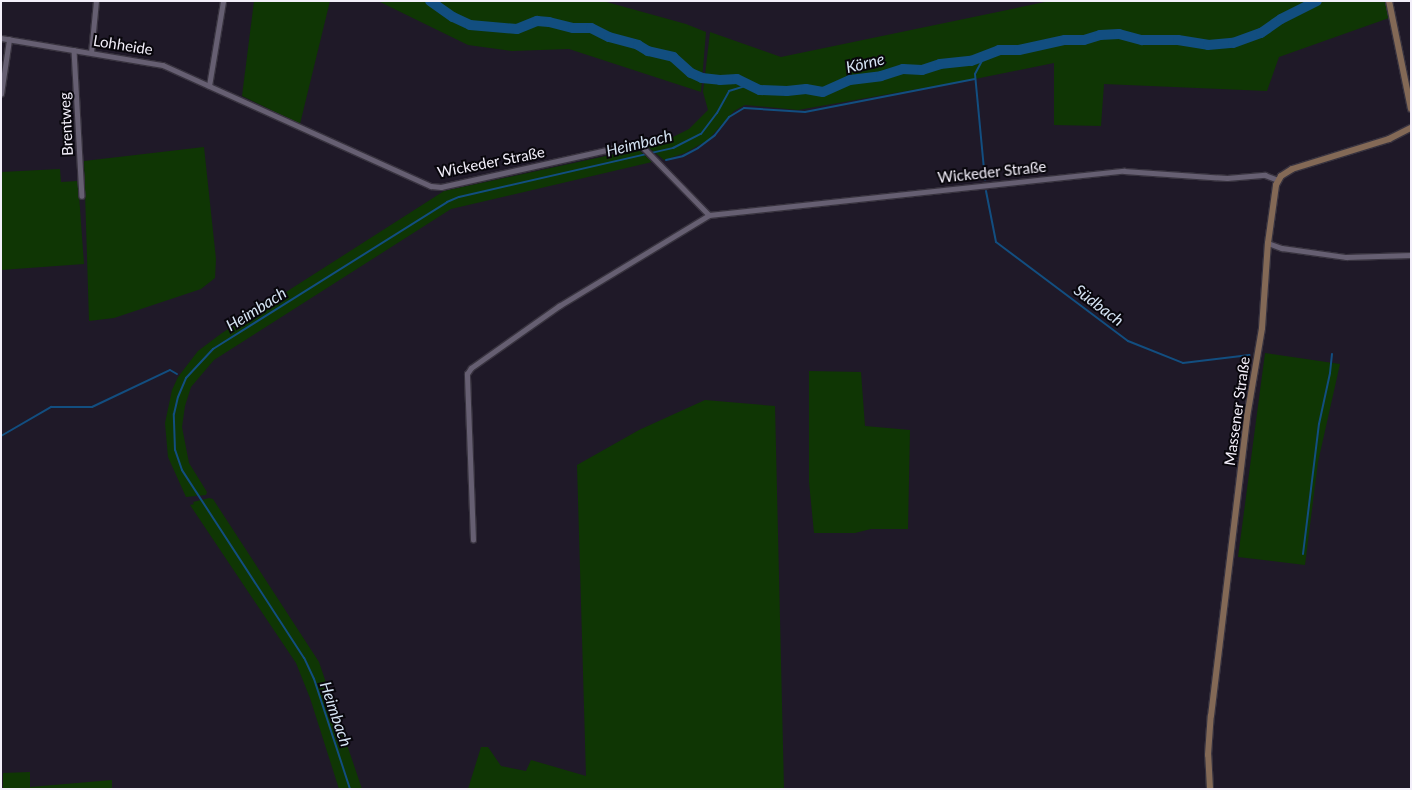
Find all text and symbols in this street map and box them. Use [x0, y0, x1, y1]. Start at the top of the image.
street label: Lohheide [92, 31, 154, 59]
water label: Körne [844, 49, 886, 77]
street label: Brentweg [55, 92, 77, 156]
water label: Heimbach [604, 126, 674, 160]
street label: Wickeder Straße [436, 143, 546, 181]
street label: Wickeder Straße [937, 157, 1047, 187]
water label: Südbach [1070, 280, 1128, 330]
water label: Heimbach [222, 283, 290, 335]
street label: Massener Straße [1220, 355, 1254, 467]
water label: Heimbach [316, 679, 356, 749]

